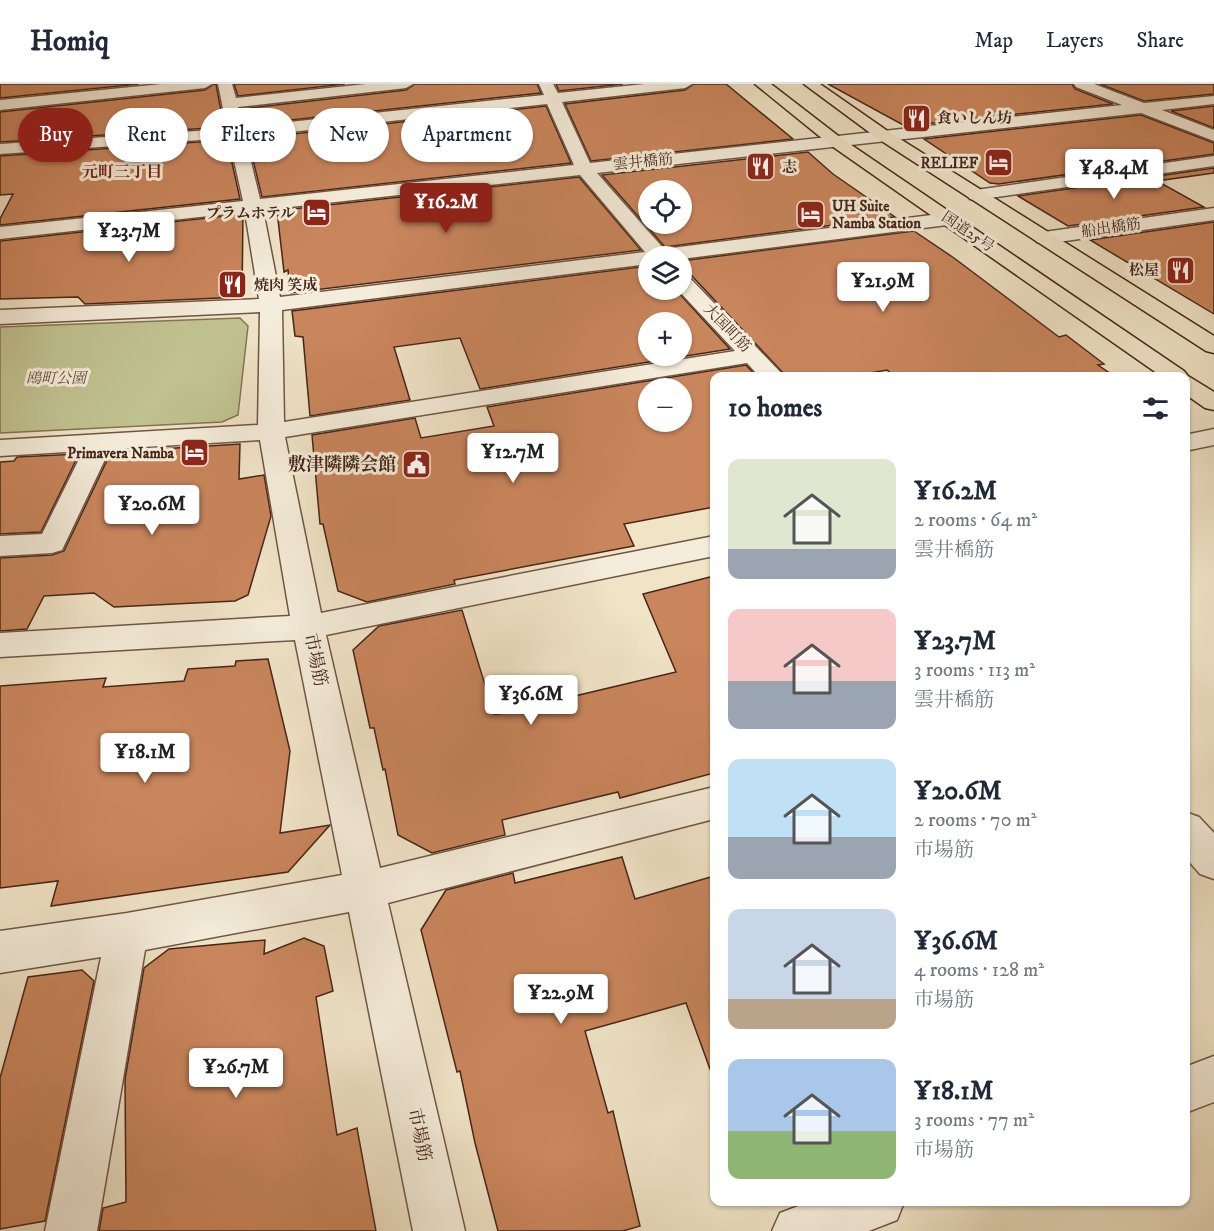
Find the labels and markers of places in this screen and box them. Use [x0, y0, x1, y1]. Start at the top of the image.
restaurant icon: 食いしん坊 [900, 102, 932, 134]
place label: 食いしん坊 [937, 109, 1012, 128]
hotel icon: RELIEF [983, 147, 1015, 179]
pin: ¥48.4M [1065, 149, 1163, 200]
restaurant icon: 志 [745, 151, 777, 183]
place label: RELIEF [921, 154, 979, 173]
place label: 志 [782, 158, 797, 177]
pin: ¥16.2M [397, 183, 495, 234]
hotel icon: プラムホテル [300, 197, 332, 229]
place label: UH Suite Namba Station [832, 197, 921, 233]
hotel icon: UH Suite Namba Station [795, 199, 827, 231]
place label: プラムホテル [206, 204, 295, 223]
pin: ¥23.7M [80, 212, 178, 263]
restaurant icon: 松屋 [1164, 254, 1196, 286]
place label: 松屋 [1129, 261, 1159, 280]
pin: ¥21.9M [834, 262, 932, 313]
restaurant icon: 焼肉 笑成 [217, 269, 249, 301]
place label: 焼肉 笑成 [254, 276, 317, 295]
pin: ¥12.7M [464, 433, 562, 484]
hotel icon: Primavera Namba [179, 437, 211, 469]
place label: Primavera Namba [67, 444, 175, 463]
public building icon: 敷津隣隣会館 [401, 449, 433, 481]
place label: 敷津隣隣会館 [288, 454, 396, 476]
pin: ¥20.6M [103, 485, 201, 536]
pin: ¥36.6M [482, 675, 580, 726]
pin: ¥18.1M [96, 733, 194, 784]
pin: ¥22.9M [512, 974, 610, 1025]
pin: ¥26.7M [187, 1048, 285, 1099]

